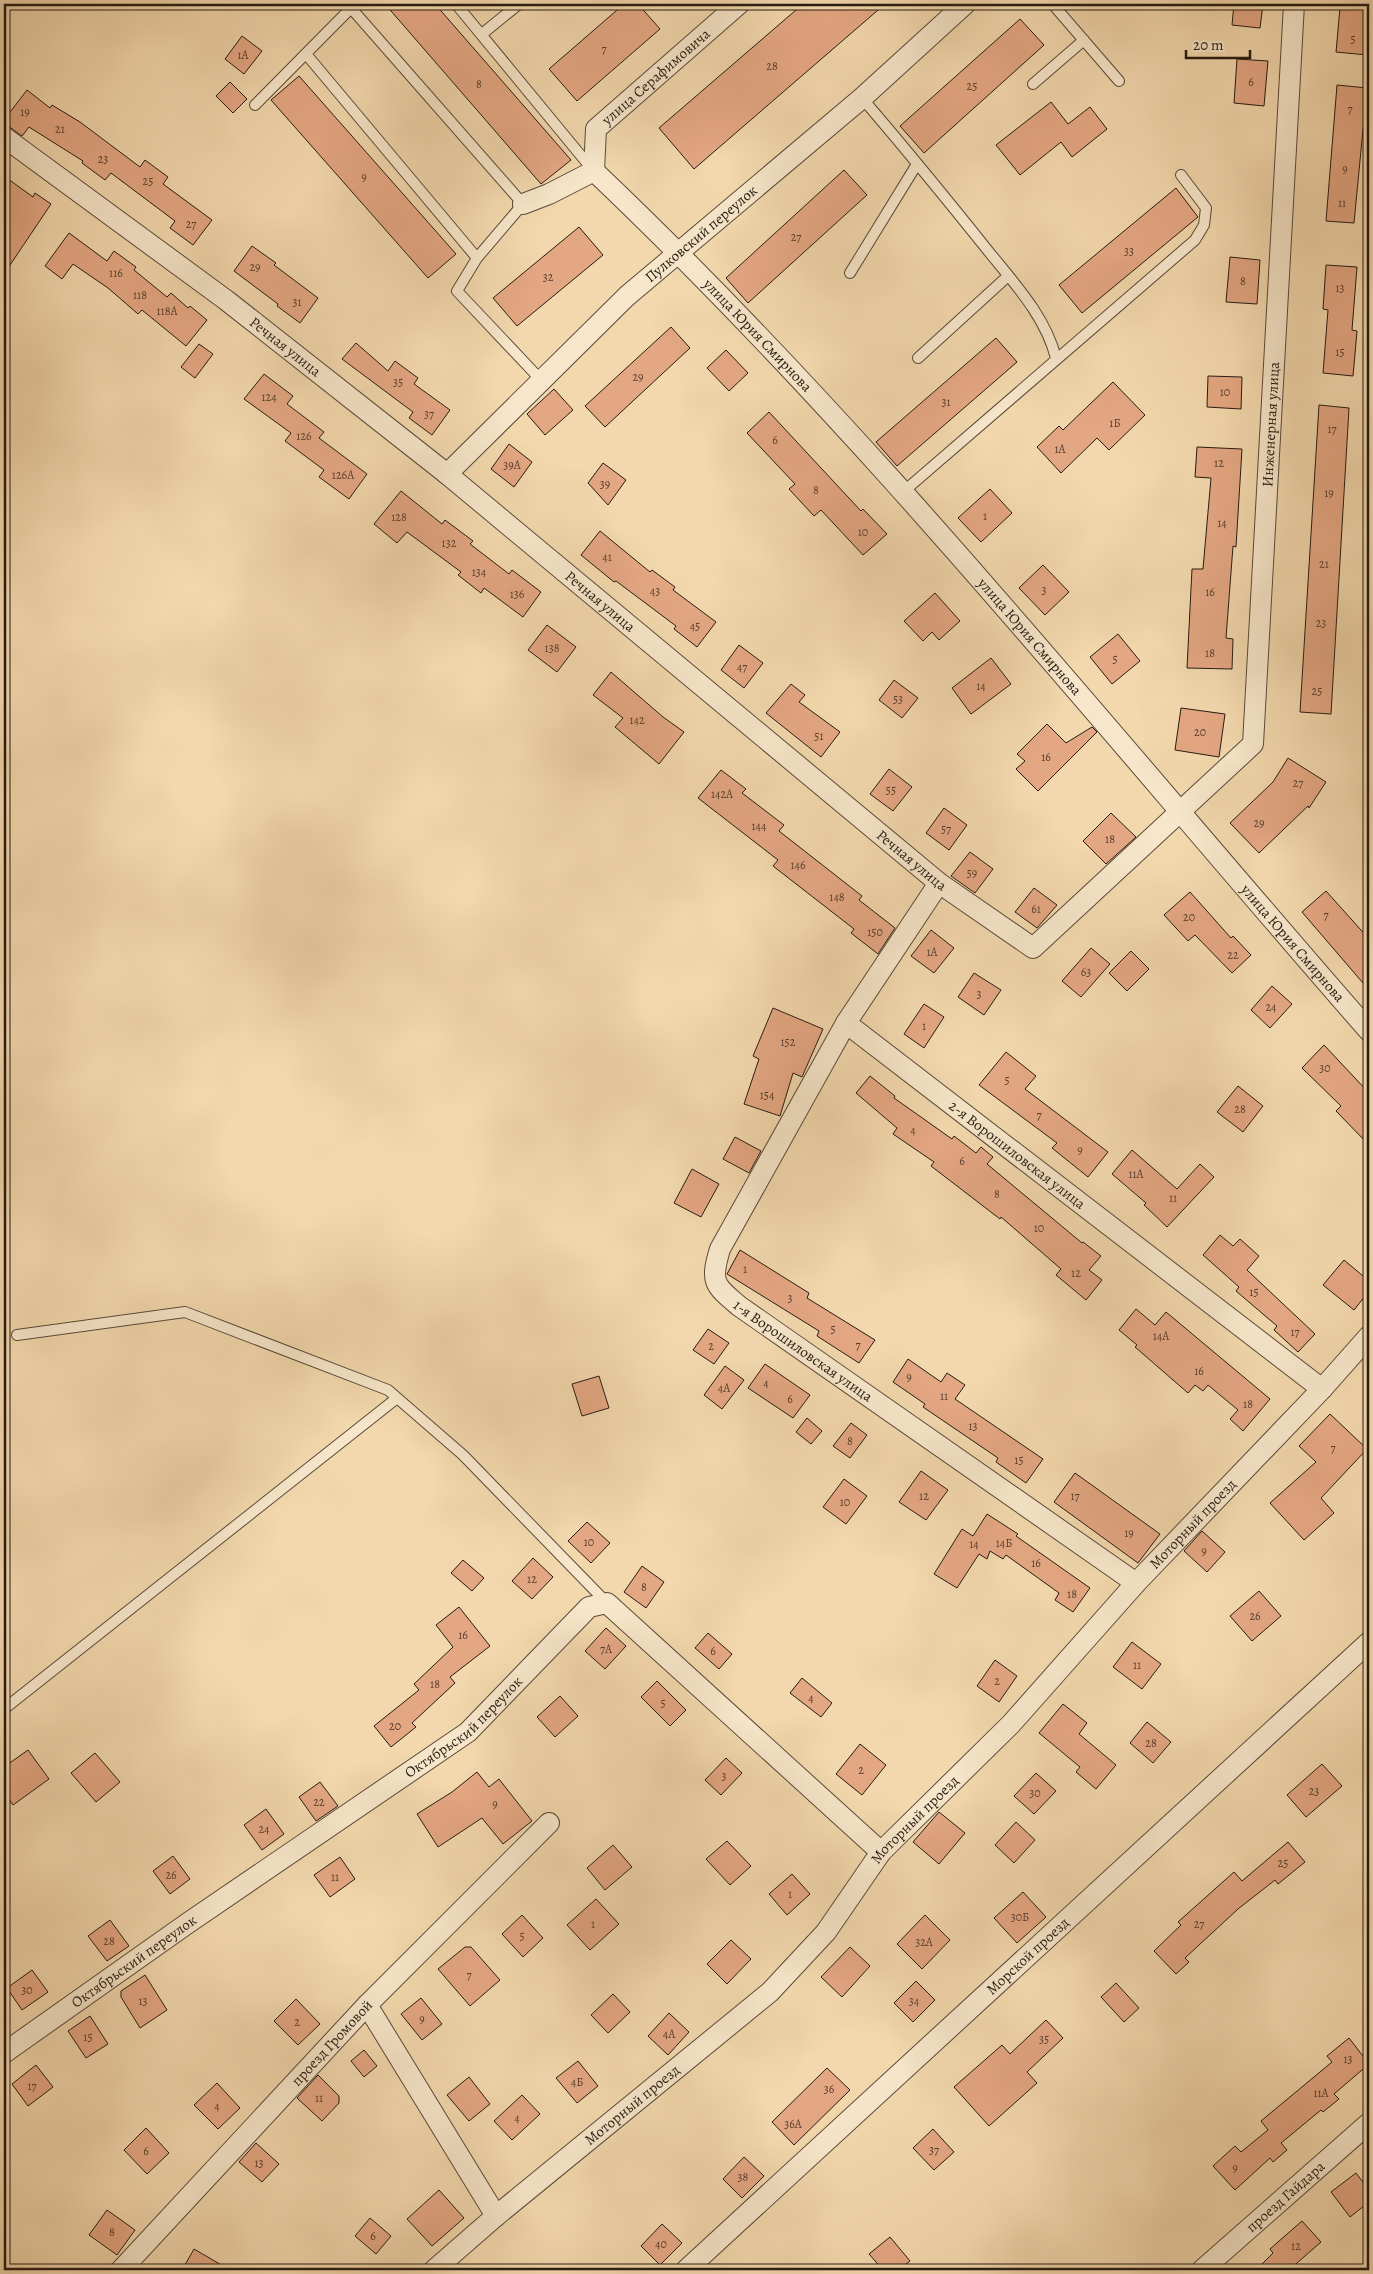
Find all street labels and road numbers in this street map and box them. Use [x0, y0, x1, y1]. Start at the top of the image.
street label: улица Серафимовича [597, 24, 714, 130]
street label: Пулковский переулок [641, 180, 762, 287]
street label: улица Юрия Смирнова [698, 274, 817, 396]
street label: Речная улица [245, 312, 325, 381]
street label: Инженерная улица [1257, 361, 1284, 487]
street label: Речная улица [561, 566, 640, 637]
street label: улица Юрия Смирнова [973, 573, 1086, 700]
street label: Речная улица [872, 825, 951, 895]
street label: улица Юрия Смирнова [1236, 879, 1349, 1006]
street label: 2-я Ворошиловская улица [945, 1096, 1090, 1214]
street label: 1-я Ворошиловская улица [729, 1295, 877, 1406]
street label: Моторный проезд [1145, 1475, 1240, 1573]
street label: Октябрьский переулок [401, 1672, 527, 1782]
street label: Моторный проезд [866, 1771, 963, 1868]
street label: Октябрьский переулок [67, 1910, 201, 2012]
street label: Морской проезд [982, 1913, 1073, 1999]
street label: проезд Громовой [287, 1995, 377, 2090]
street label: Моторный проезд [580, 2060, 684, 2150]
street label: проезд Гайдара [1242, 2156, 1329, 2237]

